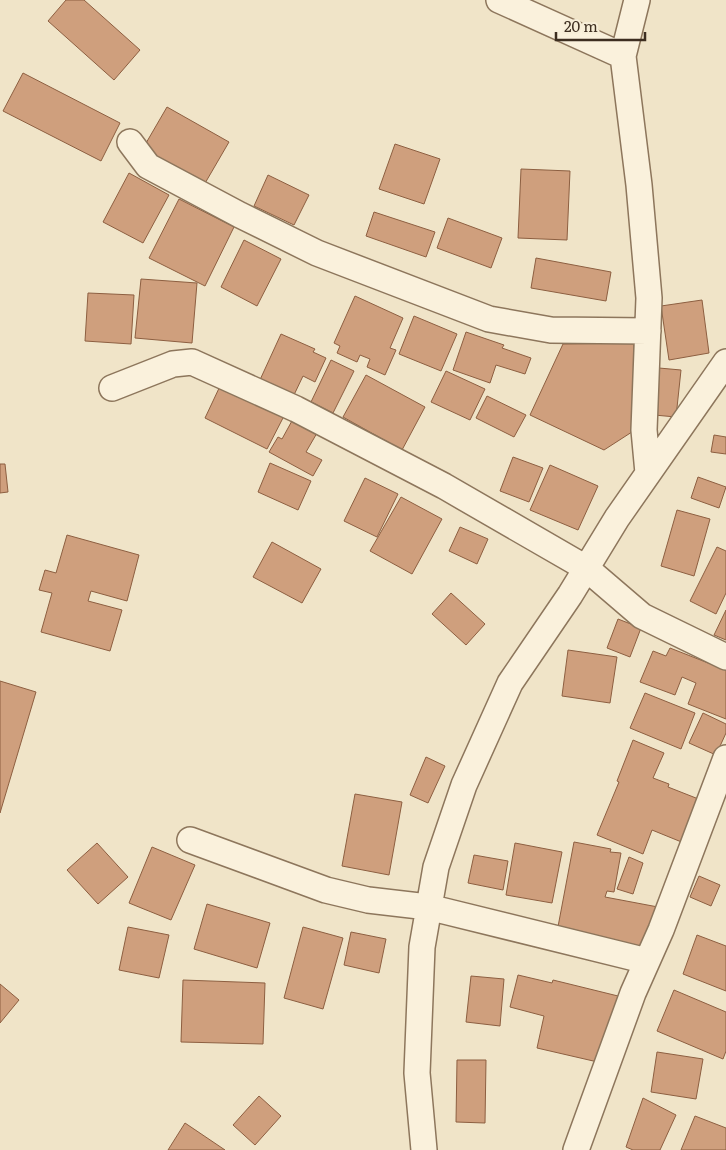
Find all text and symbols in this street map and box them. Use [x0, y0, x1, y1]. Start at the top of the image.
scale bar [556, 10, 645, 42]
text: 20 m [564, 14, 598, 37]

